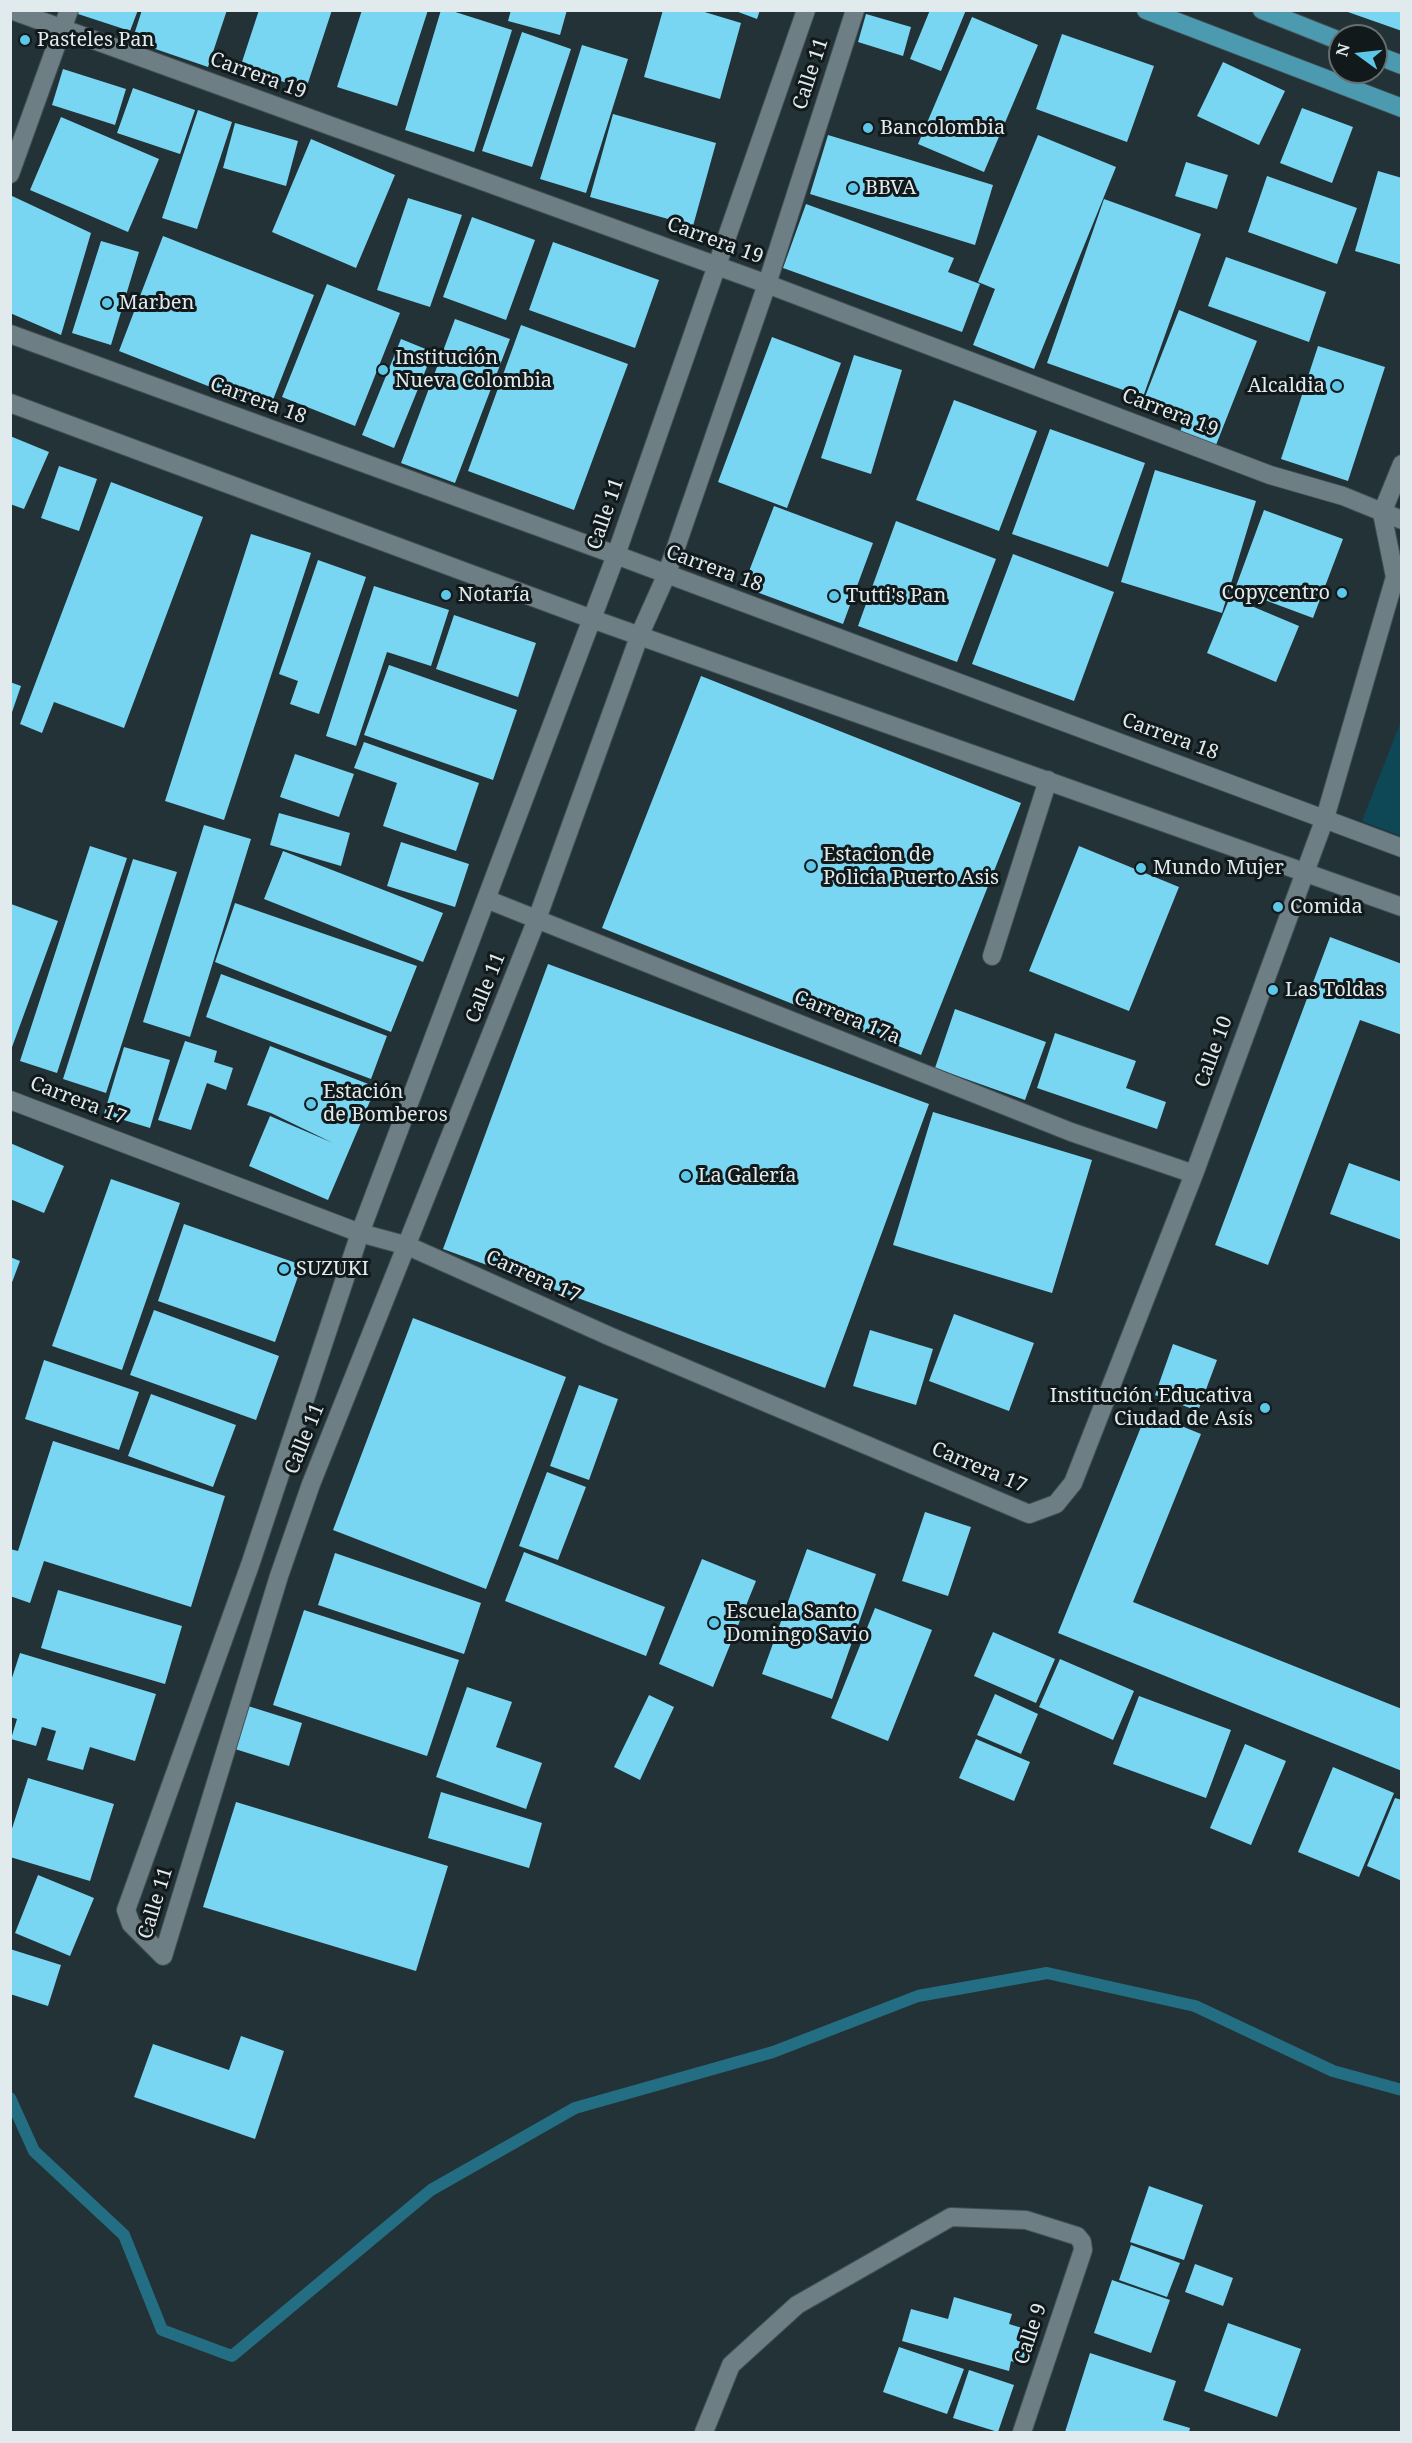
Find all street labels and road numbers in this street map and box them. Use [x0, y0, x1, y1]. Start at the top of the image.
street label: Calle 11 [788, 35, 834, 113]
street label: Carrera 19 [206, 47, 310, 105]
street label: Carrera 19 [663, 212, 767, 270]
street label: Carrera 18 [206, 372, 310, 430]
street label: Carrera 19 [1119, 384, 1221, 442]
street label: Calle 11 [583, 475, 629, 553]
street label: Carrera 18 [662, 540, 766, 598]
street label: Carrera 18 [1118, 708, 1222, 766]
street label: Calle 11 [461, 949, 511, 1027]
street label: Carrera 17a [790, 986, 904, 1050]
street label: Calle 10 [1190, 1013, 1238, 1091]
street label: Carrera 17 [27, 1072, 129, 1130]
street label: Carrera 17 [482, 1246, 584, 1308]
street label: Calle 11 [280, 1400, 330, 1478]
street label: Carrera 17 [928, 1437, 1030, 1499]
street label: Calle 11 [134, 1864, 178, 1942]
street label: Calle 9 [1010, 2300, 1052, 2368]

